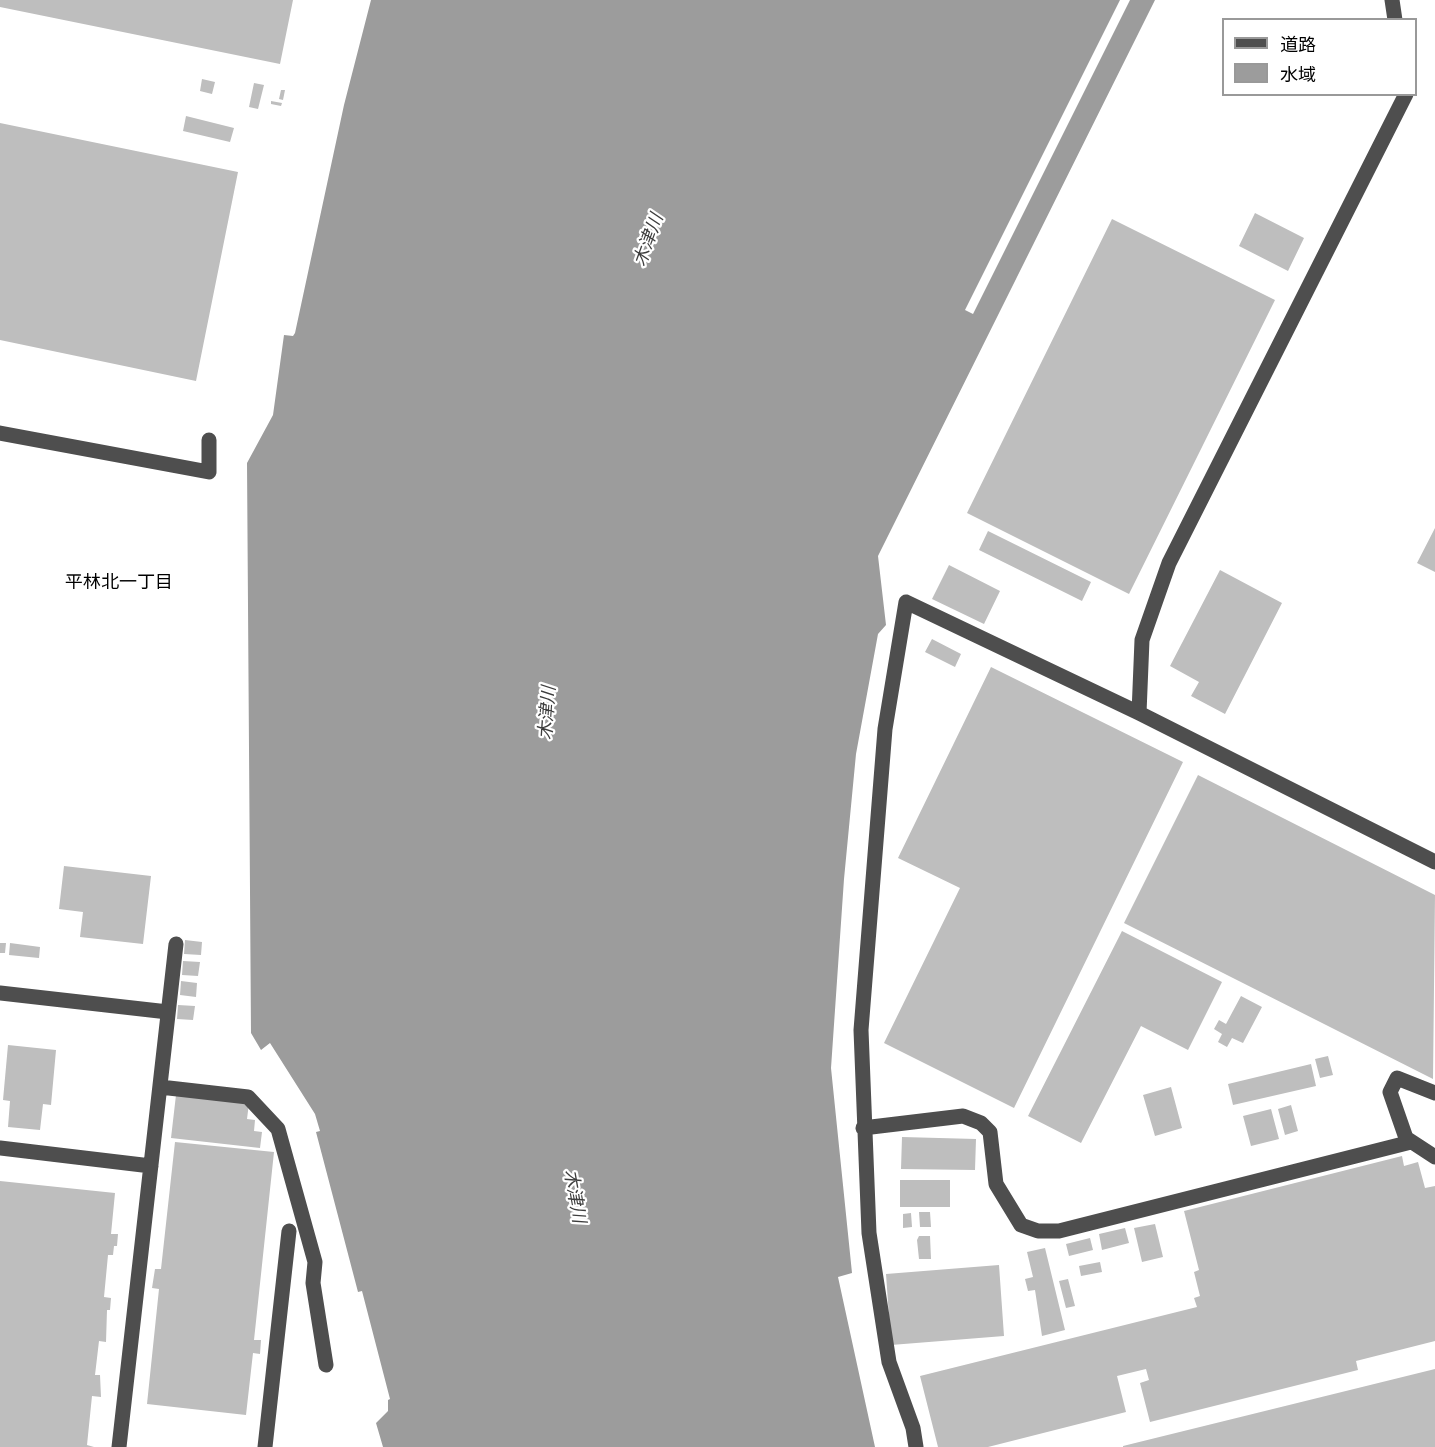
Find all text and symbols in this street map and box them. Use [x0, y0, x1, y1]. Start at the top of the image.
legend [1222, 18, 1417, 96]
text: 道路 [1280, 33, 1316, 55]
text: 水域 [1280, 63, 1316, 85]
water label: 木津川 [629, 211, 667, 269]
district label: 平林北一丁目 [65, 571, 173, 593]
water label: 木津川 [534, 685, 560, 741]
water label: 木津川 [560, 1168, 590, 1224]

